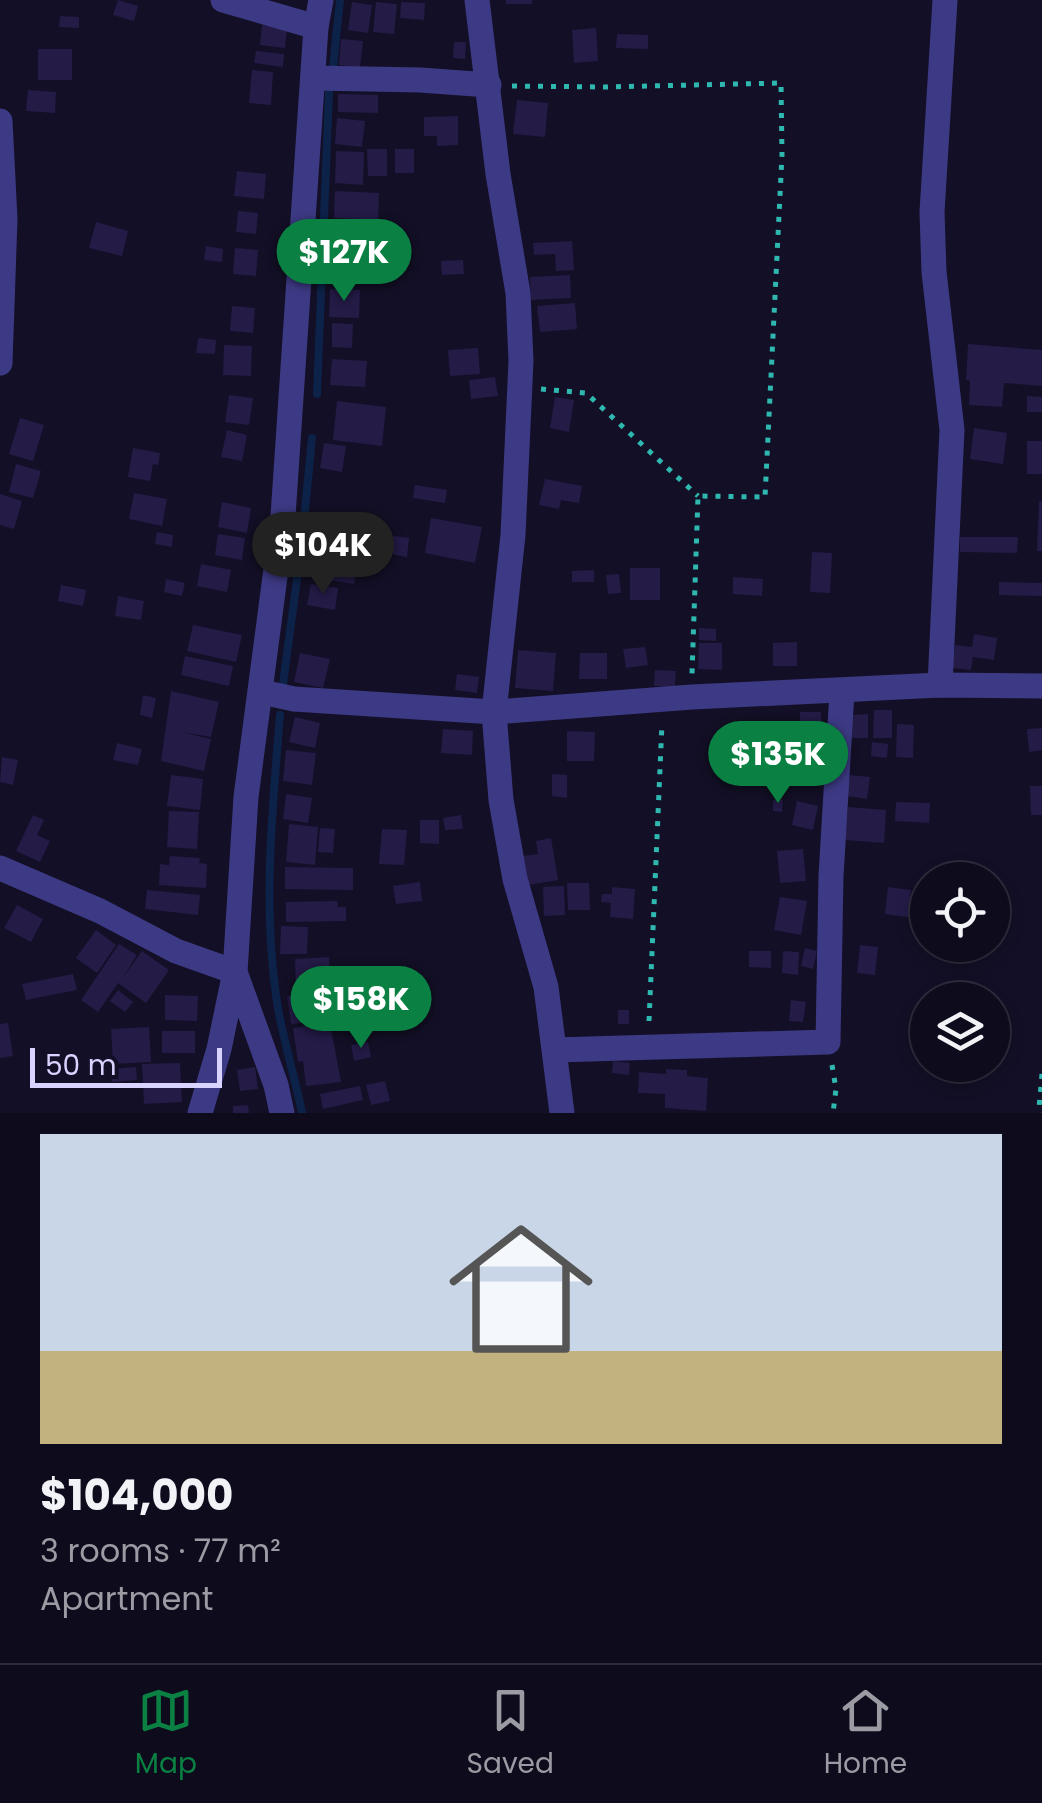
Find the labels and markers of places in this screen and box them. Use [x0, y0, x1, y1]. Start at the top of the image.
pin: $127K [274, 219, 414, 304]
pin: $104K [253, 512, 393, 597]
pin: $135K [708, 721, 848, 806]
pin: $158K [291, 966, 431, 1051]

